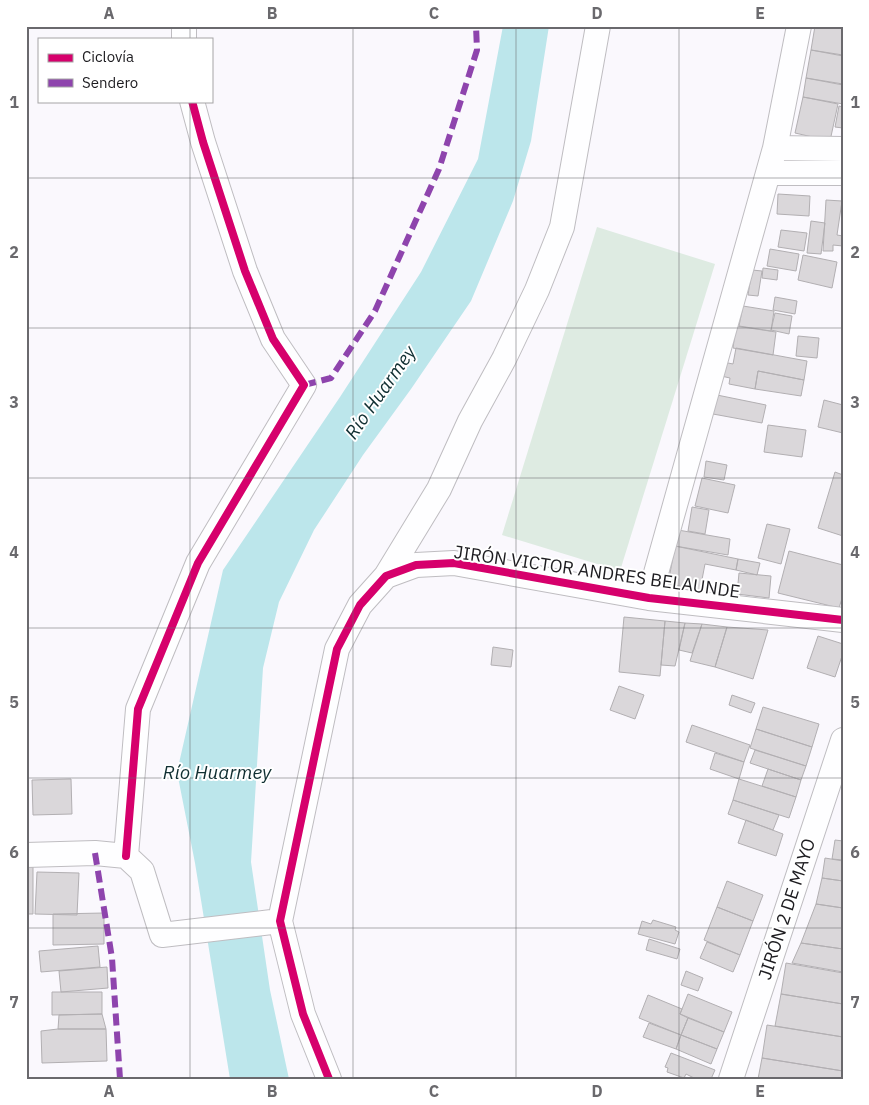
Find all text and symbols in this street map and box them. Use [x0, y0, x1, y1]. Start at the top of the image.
text: A [104, 3, 115, 23]
text: B [267, 3, 278, 23]
text: C [429, 3, 439, 23]
text: D [591, 3, 603, 23]
text: E [755, 3, 765, 23]
legend [38, 38, 212, 102]
text: Ciclovía [82, 47, 134, 66]
text: Sendero [82, 73, 138, 92]
text: 1 [9, 92, 19, 112]
text: 1 [850, 92, 860, 112]
text: 2 [9, 242, 19, 262]
text: 2 [850, 242, 860, 262]
water label: Río Huarmey [339, 340, 421, 443]
text: 3 [9, 392, 19, 412]
text: 3 [850, 392, 860, 412]
street label: JIRÓN VICTOR ANDRES BELAUNDE [453, 540, 742, 603]
text: 4 [9, 542, 19, 562]
text: 4 [850, 542, 860, 562]
text: 5 [9, 692, 19, 712]
text: 5 [850, 692, 860, 712]
water label: Río Huarmey [163, 760, 272, 784]
street label: JIRÓN 2 DE MAYO [753, 835, 820, 982]
text: 6 [9, 842, 19, 862]
text: 6 [850, 842, 860, 862]
text: 7 [9, 992, 19, 1012]
text: 7 [850, 992, 860, 1012]
text: A [104, 1081, 115, 1101]
text: B [267, 1081, 278, 1101]
text: C [429, 1081, 439, 1101]
text: D [591, 1081, 603, 1101]
text: E [755, 1081, 765, 1101]

